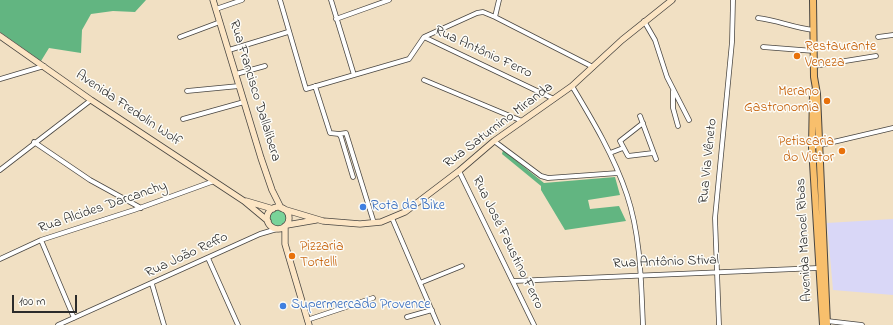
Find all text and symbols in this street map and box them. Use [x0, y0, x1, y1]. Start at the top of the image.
street label: Rua Francisco Dallalibera [224, 18, 284, 164]
street label: Rua Antônio Ferro [432, 23, 534, 83]
place label: Restaurante Veneza [805, 40, 876, 72]
marker: Restaurante Veneza [792, 51, 802, 61]
street label: Avenida Fredolin Wolf [72, 67, 184, 151]
street label: Rua Saturnino Miranda [441, 79, 557, 173]
place label: Merano Gastronomia [744, 85, 819, 118]
marker: Merano Gastronomia [822, 96, 832, 106]
street label: Rua Via Vêneto [696, 118, 722, 204]
place label: Petiscaria do Victor [778, 135, 834, 168]
marker: Petiscaria do Victor [837, 146, 847, 156]
street label: Rua José Faustino Ferro [468, 174, 546, 312]
street label: Rua Alcides Darcanchy [37, 178, 169, 238]
street label: Avenida Manoel Ribas [793, 178, 817, 302]
place label: Rota da Bike [371, 199, 445, 215]
marker: Rota da Bike [358, 202, 368, 212]
street label: Rua João Reffo [143, 230, 231, 282]
place label: Pizzaria Tortelli [300, 240, 343, 272]
marker: Pizzaria Tortelli [287, 251, 297, 261]
street label: Rua Antônio Stival [613, 253, 719, 273]
scale bar [14, 287, 79, 313]
text: 100 m [19, 293, 46, 311]
place label: Supermercado Provence [291, 298, 430, 314]
marker: Supermercado Provence [278, 301, 288, 311]

